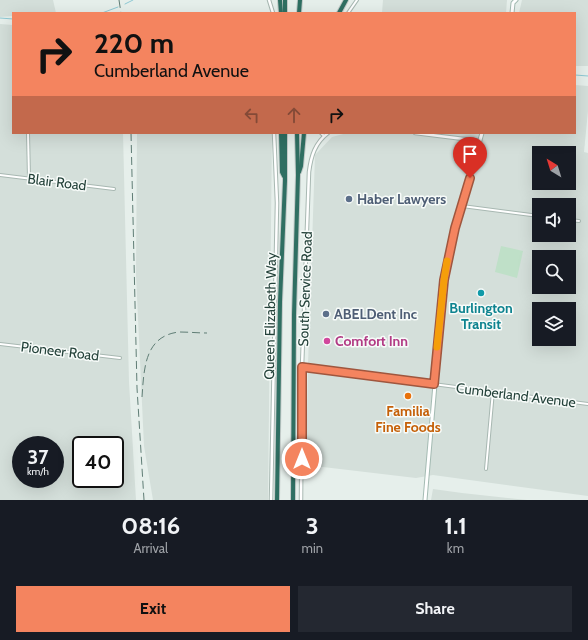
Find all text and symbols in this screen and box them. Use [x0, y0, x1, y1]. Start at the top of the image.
text: 220 m [94, 26, 174, 60]
icon: right [28, 28, 80, 80]
text: Cumberland Avenue [94, 60, 249, 82]
icon: left [241, 104, 263, 126]
icon: ahead [283, 104, 305, 126]
icon: right [325, 104, 347, 126]
pin [453, 137, 487, 178]
icon: arrive [459, 143, 481, 165]
north arrow [532, 146, 576, 190]
map controls [532, 146, 576, 346]
street label: Blair Road [27, 169, 87, 195]
place label: Haber Lawyers [357, 190, 446, 208]
marker: Haber Lawyers [344, 194, 354, 204]
button: sound [532, 198, 576, 242]
street label: South Service Road [294, 231, 316, 347]
button: search [532, 250, 576, 294]
street label: Queen Elizabeth Way [260, 252, 280, 380]
marker: Burlington Transit [476, 288, 486, 298]
place label: Burlington Transit [449, 299, 513, 333]
button: layers [532, 302, 576, 346]
place label: ABELDent Inc [334, 305, 418, 323]
marker: ABELDent Inc [321, 309, 331, 319]
place label: Comfort Inn [335, 332, 408, 350]
marker: Comfort Inn [322, 336, 332, 346]
street label: Pioneer Road [20, 337, 100, 365]
street label: Cumberland Avenue [455, 379, 577, 411]
marker: Familia Fine Foods [403, 391, 413, 401]
place label: Familia Fine Foods [375, 402, 441, 436]
speed limit sign: 40 [72, 436, 124, 488]
position arrow [281, 438, 323, 480]
text: 37 [28, 445, 48, 469]
text: km/h [27, 465, 49, 478]
text: 08:16 [121, 511, 180, 540]
text: 3 [306, 511, 319, 540]
text: 1.1 [444, 511, 467, 540]
text: Arrival [133, 540, 168, 556]
text: min [302, 540, 323, 556]
text: km [447, 540, 464, 556]
button: Exit [16, 586, 290, 632]
button: Share [298, 586, 572, 632]

